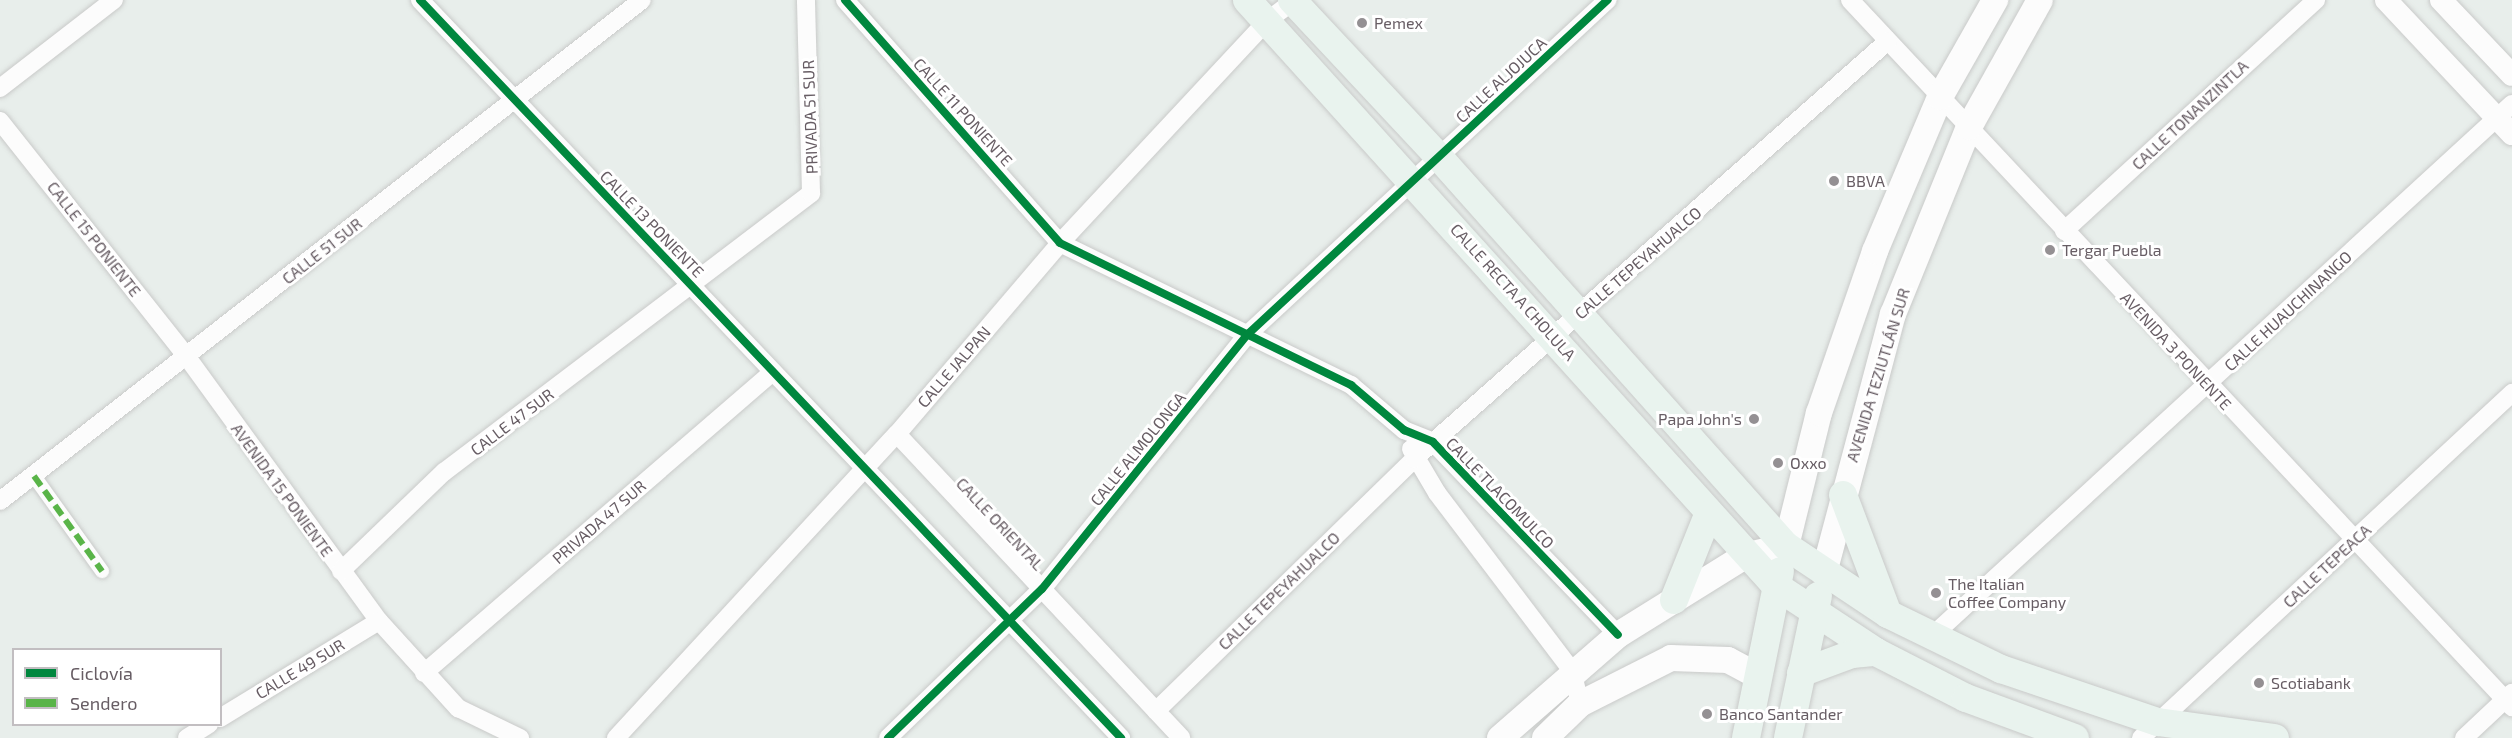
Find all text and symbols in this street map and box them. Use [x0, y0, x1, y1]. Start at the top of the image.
place label: Pemex [1374, 13, 1423, 33]
marker: Pemex [1355, 16, 1369, 30]
street label: CALLE ALJOJUCA [1452, 33, 1550, 127]
street label: CALLE 11 PONIENTE [910, 54, 1016, 170]
street label: CALLE TONANZINTLA [2128, 56, 2252, 174]
street label: PRIVADA 51 SUR [798, 59, 822, 175]
street label: CALLE 13 PONIENTE [596, 167, 708, 281]
place label: BBVA [1846, 171, 1885, 191]
marker: BBVA [1827, 174, 1841, 188]
street label: CALLE 15 PONIENTE [43, 178, 145, 300]
street label: CALLE TEPEYAHUALCO [1571, 203, 1705, 323]
street label: CALLE 51 SUR [278, 214, 366, 288]
street label: CALLE RECTA A CHOLULA [1446, 219, 1580, 365]
place label: Tergar Puebla [2062, 240, 2162, 260]
marker: Tergar Puebla [2043, 243, 2057, 257]
street label: CALLE HUAUCHINANGO [2220, 247, 2356, 375]
street label: AVENIDA TEZIUTLÁN SUR [1842, 285, 1914, 465]
street label: AVENIDA 3 PONIENTE [2116, 288, 2236, 414]
street label: CALLE JALPAN [913, 322, 995, 412]
street label: CALLE 47 SUR [467, 384, 557, 460]
street label: CALLE ALMOLONGA [1086, 388, 1190, 510]
place label: Papa John's [1658, 409, 1742, 429]
marker: Papa John's [1747, 412, 1761, 426]
street label: AVENIDA 15 PONIENTE [227, 420, 337, 560]
street label: CALLE TLACOMULCO [1442, 433, 1558, 553]
place label: Oxxo [1790, 453, 1826, 473]
marker: Oxxo [1771, 456, 1785, 470]
street label: CALLE ORIENTAL [952, 474, 1048, 574]
street label: PRIVADA 47 SUR [548, 476, 650, 568]
street label: CALLE TEPEACA [2279, 520, 2375, 612]
street label: CALLE TEPEYAHUALCO [1214, 528, 1344, 654]
place label: The Italian Coffee Company [1948, 574, 2066, 612]
marker: The Italian Coffee Company [1929, 586, 1943, 600]
street label: CALLE 49 SUR [252, 635, 348, 703]
legend [12, 648, 222, 726]
text: Ciclovía [70, 662, 133, 684]
place label: Scotiabank [2271, 673, 2351, 693]
marker: Scotiabank [2252, 676, 2266, 690]
text: Sendero [70, 692, 137, 714]
place label: Banco Santander [1719, 704, 1843, 724]
marker: Banco Santander [1700, 707, 1714, 721]

